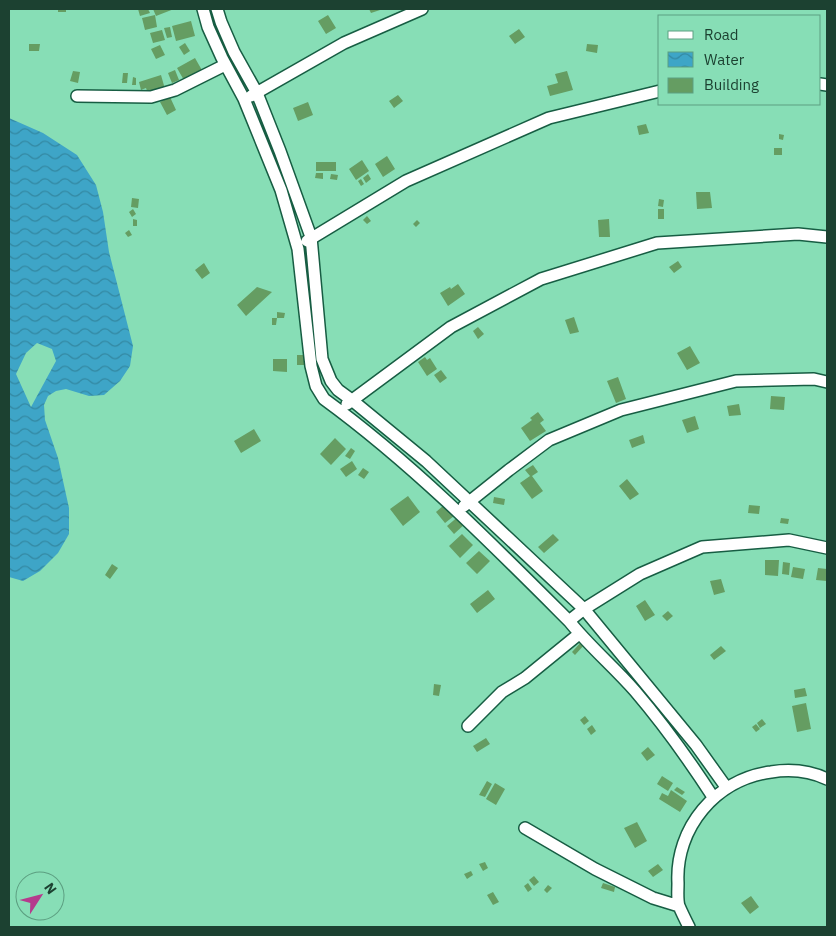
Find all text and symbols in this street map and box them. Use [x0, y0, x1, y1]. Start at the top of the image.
legend [658, 15, 821, 105]
text: Road [704, 25, 739, 44]
text: Water [704, 50, 745, 69]
text: Building [704, 75, 759, 94]
north arrow [15, 871, 65, 921]
text: N [40, 879, 61, 898]

